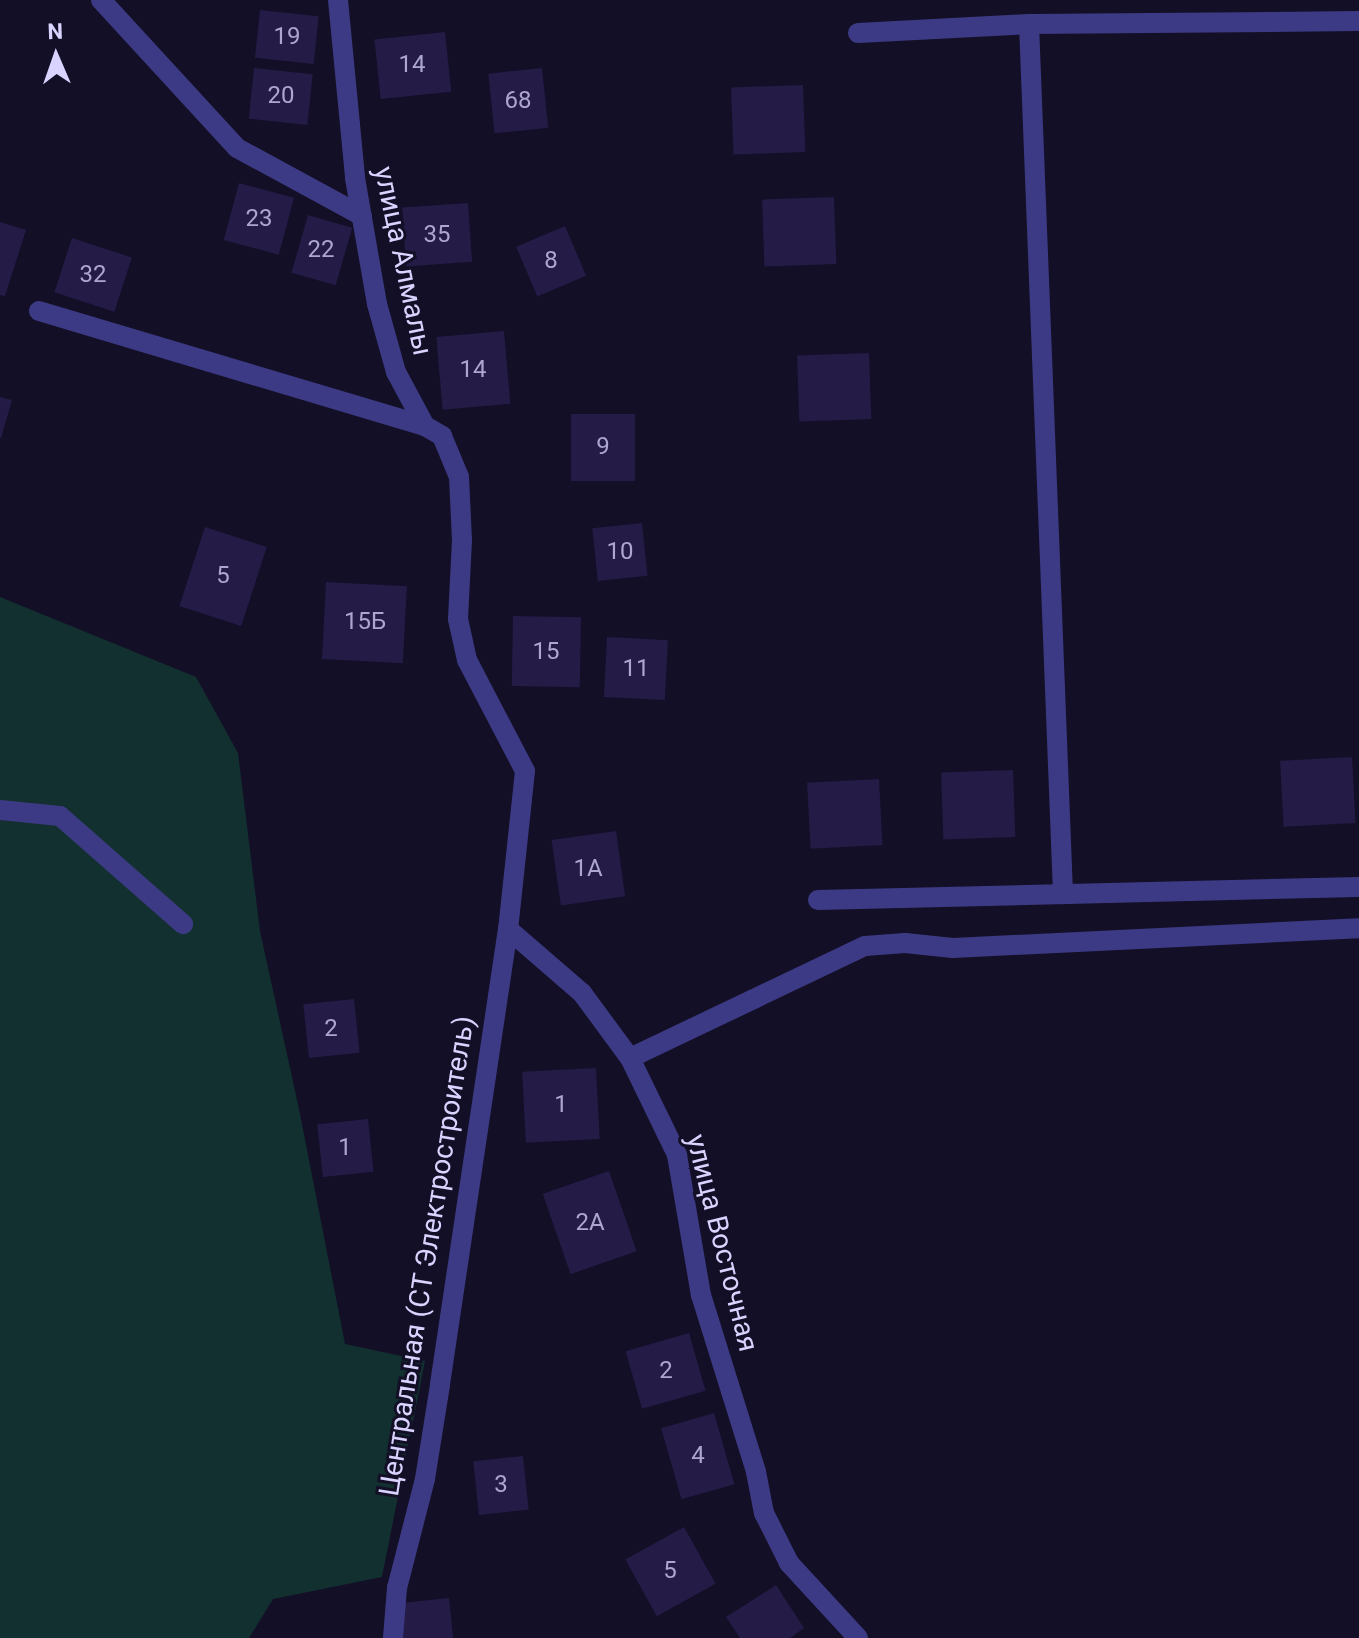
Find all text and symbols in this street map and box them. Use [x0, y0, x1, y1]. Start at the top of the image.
north arrow [16, 16, 96, 96]
text: N [47, 19, 63, 44]
house number: 19 [274, 23, 300, 51]
house number: 14 [399, 51, 425, 79]
house number: 20 [268, 82, 294, 110]
house number: 68 [505, 87, 531, 115]
street label: улица Алмалы [367, 163, 439, 359]
house number: 23 [246, 205, 272, 233]
house number: 35 [424, 221, 450, 249]
house number: 22 [308, 236, 334, 264]
house number: 8 [544, 247, 558, 275]
house number: 32 [80, 261, 106, 289]
house number: 14 [460, 356, 486, 384]
house number: 9 [596, 433, 610, 461]
house number: 10 [607, 538, 633, 566]
house number: 5 [216, 562, 230, 590]
house number: 15Б [344, 608, 386, 636]
house number: 15 [533, 638, 559, 666]
house number: 11 [623, 655, 649, 683]
house number: 1А [573, 855, 603, 883]
street label: Центральная (СТ Электростроитель) [372, 1013, 482, 1499]
house number: 2 [324, 1015, 338, 1043]
house number: 1 [554, 1091, 568, 1119]
street label: улица Восточная [679, 1131, 765, 1355]
house number: 1 [338, 1134, 352, 1162]
house number: 2А [575, 1209, 605, 1237]
house number: 2 [659, 1357, 673, 1385]
house number: 4 [691, 1442, 705, 1470]
house number: 3 [494, 1471, 508, 1499]
house number: 5 [663, 1557, 677, 1585]

